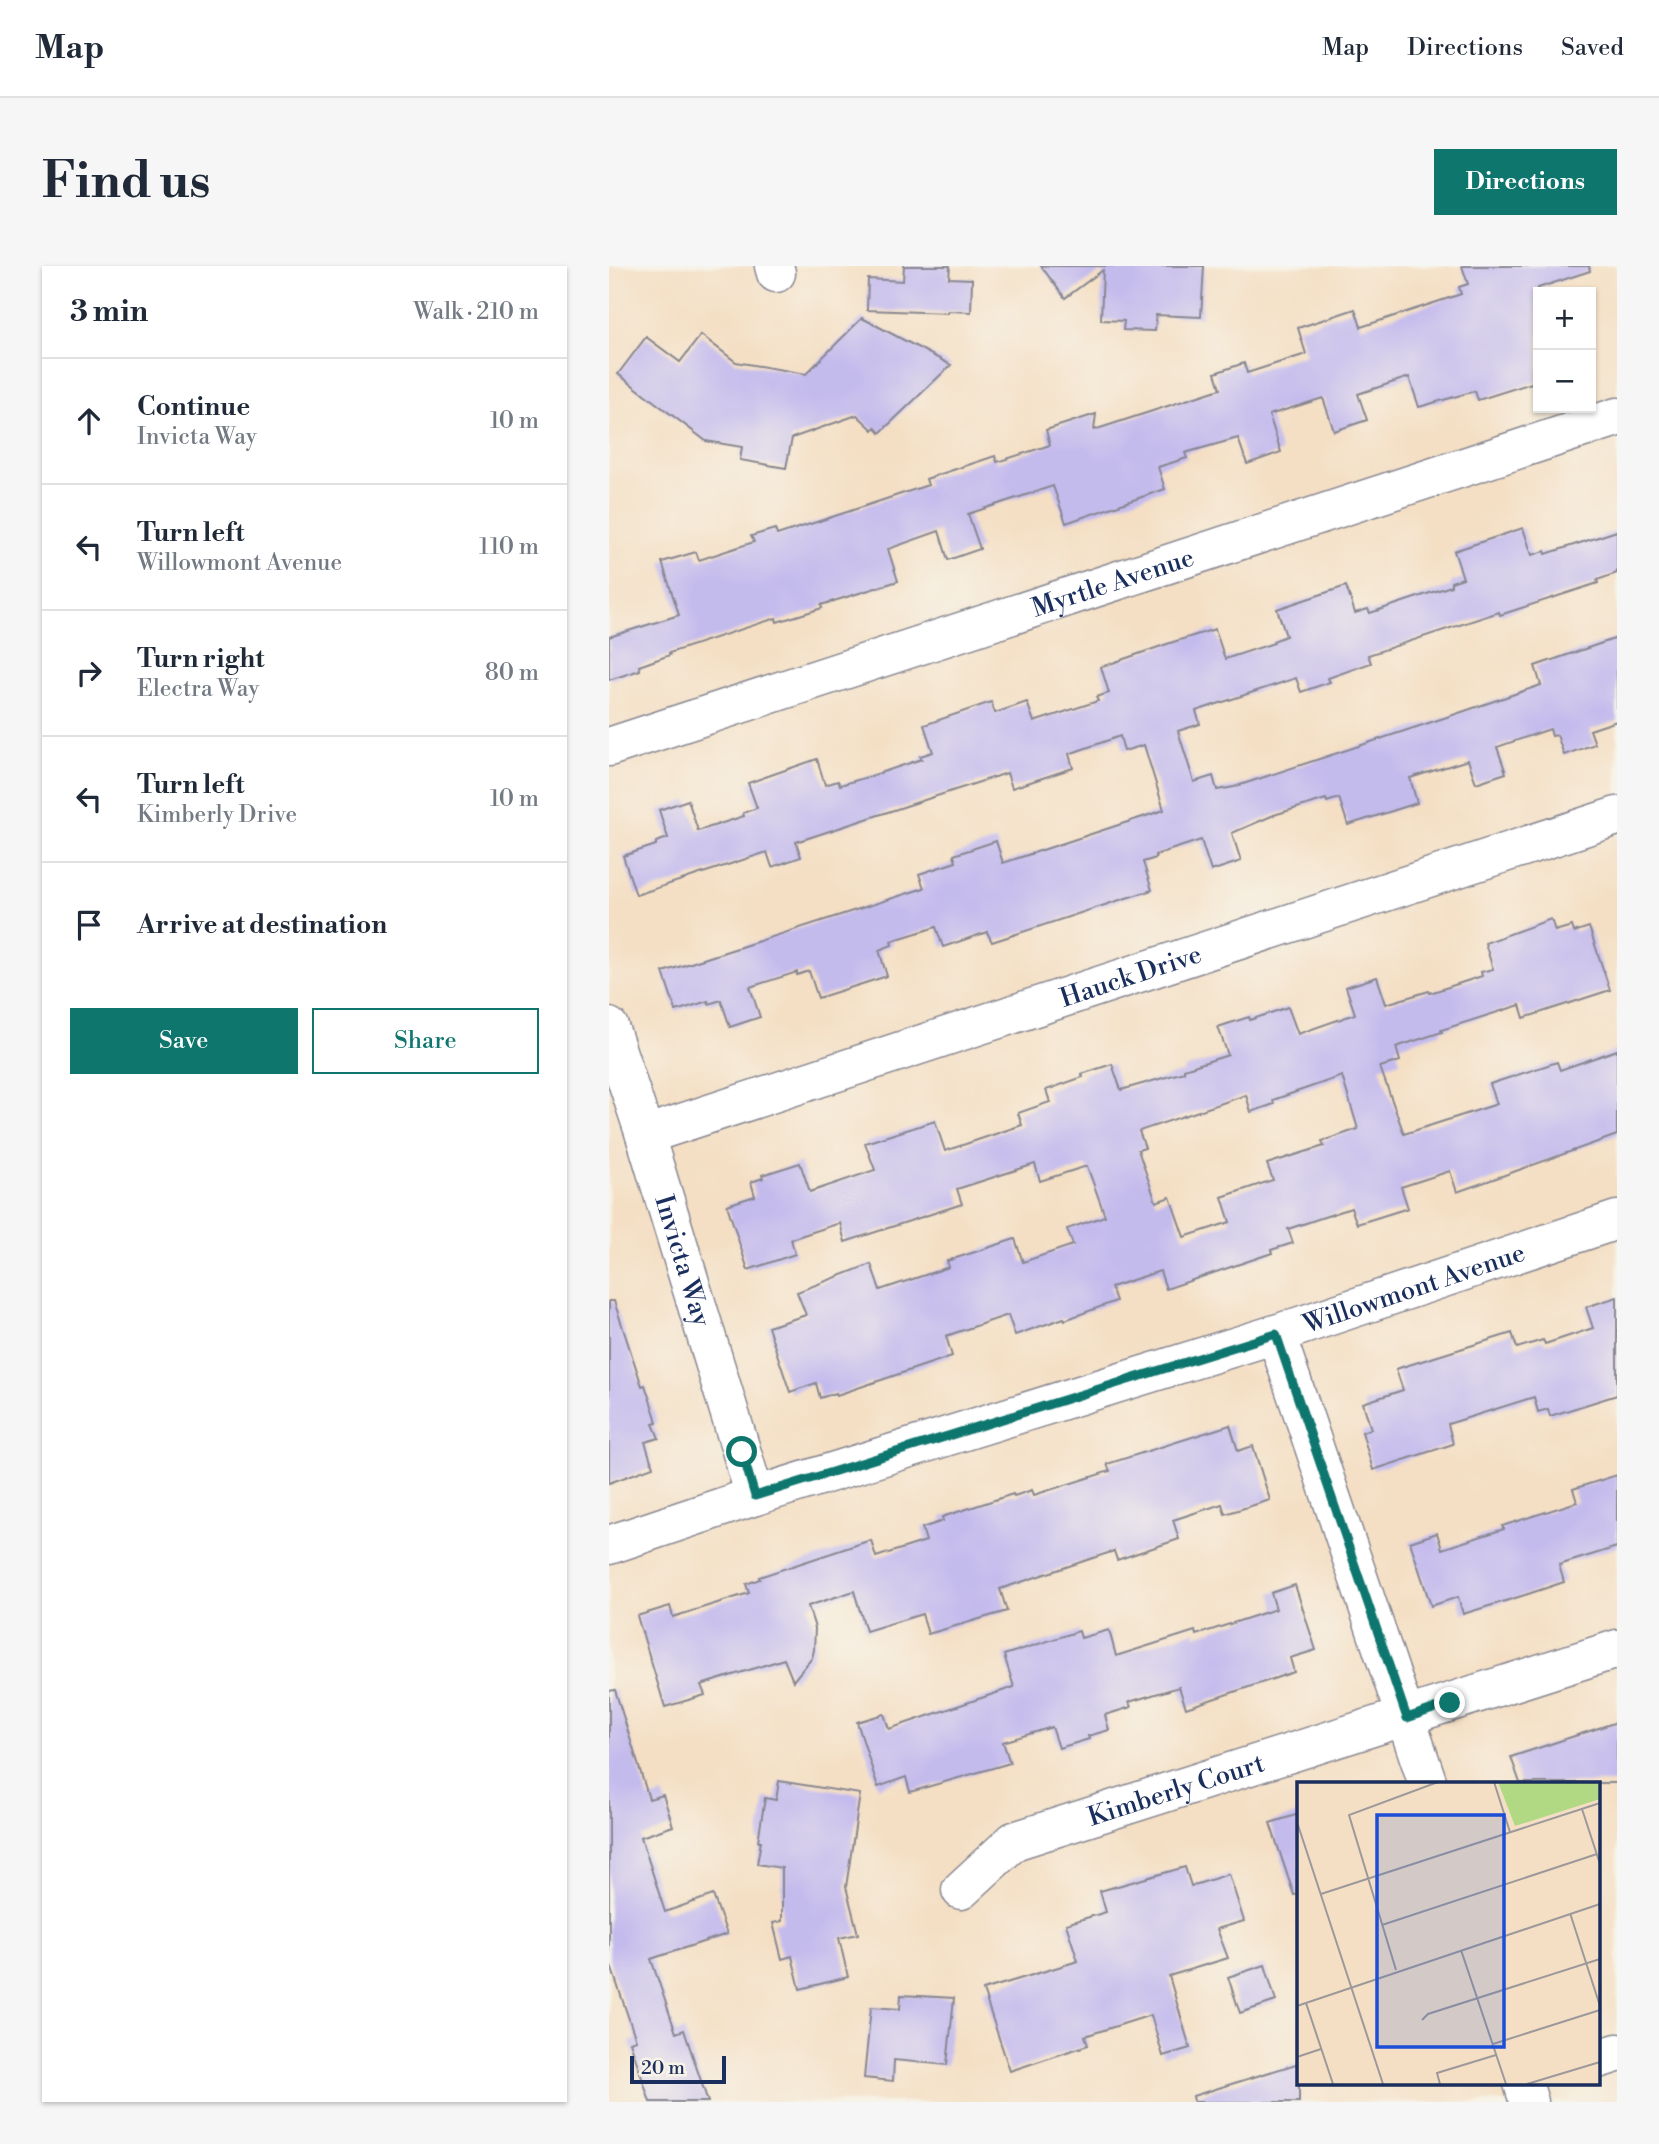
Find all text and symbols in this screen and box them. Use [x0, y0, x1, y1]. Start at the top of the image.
text: Map [35, 28, 104, 69]
text: Map [1322, 33, 1369, 63]
text: Directions [1407, 33, 1523, 63]
text: Saved [1561, 33, 1624, 63]
button: Directions [1434, 149, 1617, 215]
text: Find us [42, 152, 211, 213]
map controls [1533, 287, 1596, 413]
button: + [1533, 287, 1596, 350]
text: 3 min [70, 293, 148, 331]
text: Walk · 210 m [413, 298, 539, 326]
button: − [1533, 350, 1596, 413]
text: Continue [137, 391, 250, 423]
icon: ahead [70, 402, 108, 440]
text: 10 m [490, 407, 539, 435]
text: Invicta Way [137, 423, 257, 451]
text: Turn left [137, 517, 245, 549]
icon: left [70, 528, 108, 566]
text: 110 m [479, 533, 539, 561]
street label: Myrtle Avenue [1028, 542, 1198, 625]
text: Willowmont Avenue [137, 549, 342, 577]
text: Turn right [137, 643, 265, 675]
icon: right [70, 654, 108, 692]
text: 80 m [485, 659, 539, 687]
text: Electra Way [137, 675, 259, 703]
text: Turn left [137, 769, 245, 801]
icon: left [70, 780, 108, 818]
text: 10 m [490, 785, 539, 813]
text: Kimberly Drive [137, 801, 297, 829]
icon: arrive [70, 906, 108, 944]
text: Arrive at destination [137, 909, 387, 941]
street label: Hauck Drive [1056, 938, 1206, 1015]
button: Save [70, 1008, 298, 1074]
button: Share [312, 1008, 539, 1074]
street label: Invicta Way [647, 1191, 717, 1331]
street label: Willowmont Avenue [1298, 1237, 1529, 1341]
route start [726, 1436, 757, 1467]
route end [1434, 1687, 1465, 1718]
street label: Kimberly Court [1084, 1747, 1268, 1834]
inset map [1297, 1782, 1599, 2084]
scale bar [630, 2053, 726, 2085]
text: 20 m [641, 2056, 685, 2080]

